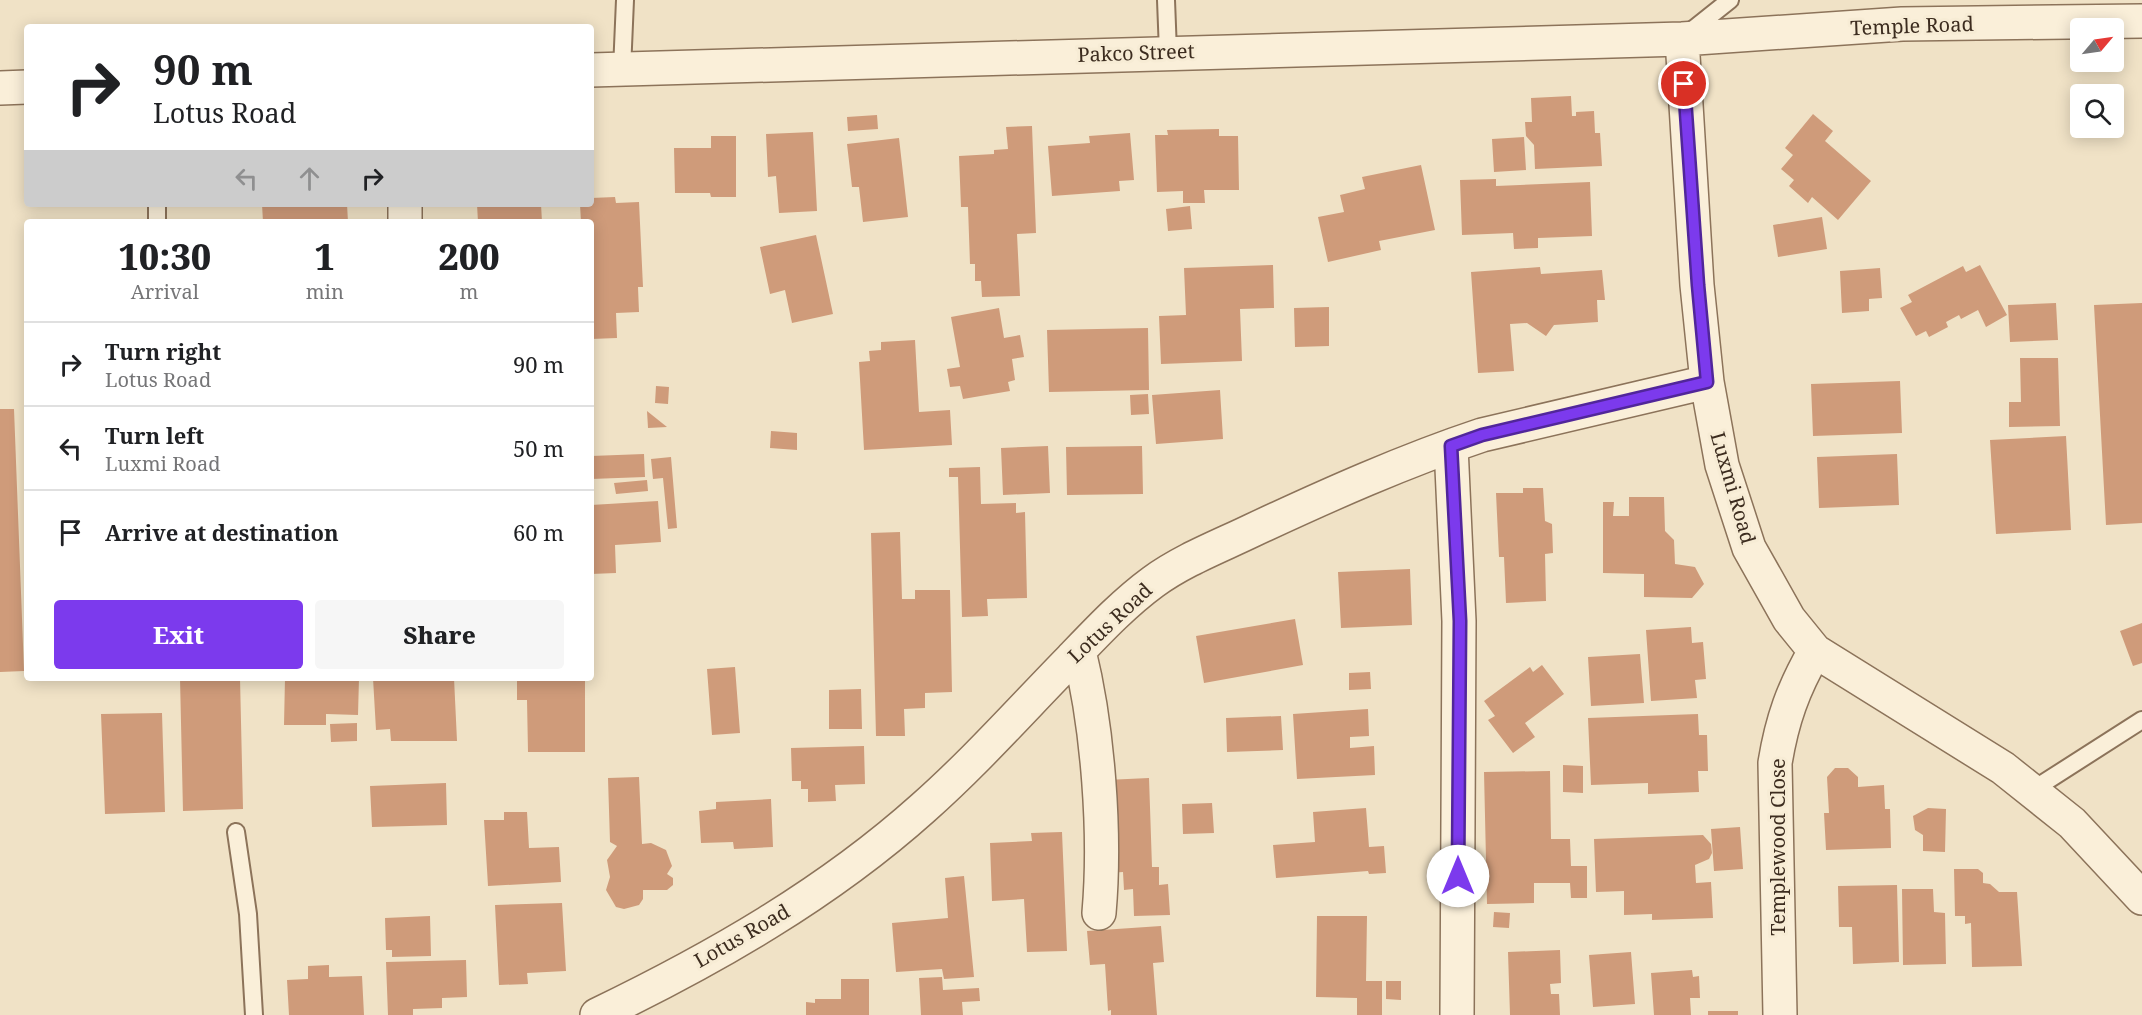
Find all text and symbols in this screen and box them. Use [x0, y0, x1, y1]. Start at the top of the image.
street label: Temple Road [1850, 10, 1974, 41]
north arrow [2070, 18, 2124, 72]
map controls [2070, 18, 2124, 138]
street label: Pakco Street [1077, 37, 1195, 68]
text: 90 m [153, 40, 253, 97]
icon: right [54, 48, 132, 126]
pin [1658, 58, 1709, 109]
icon: arrive [1667, 67, 1700, 100]
button: search [2070, 84, 2124, 138]
text: Lotus Road [153, 94, 296, 131]
icon: left [230, 162, 263, 195]
icon: ahead [293, 162, 326, 195]
icon: right [356, 162, 389, 195]
text: 10:30 [118, 232, 211, 281]
text: 1 [315, 232, 335, 281]
text: 200 [438, 232, 500, 281]
text: Arrival [131, 278, 199, 305]
text: min [306, 278, 344, 305]
text: m [460, 278, 478, 305]
text: Turn right [105, 336, 221, 366]
icon: right [54, 348, 87, 381]
text: 90 m [513, 349, 564, 379]
text: Lotus Road [105, 366, 211, 393]
text: Turn left [105, 420, 204, 450]
street label: Luxmi Road [1705, 429, 1762, 547]
icon: left [54, 432, 87, 465]
text: 50 m [513, 433, 564, 463]
text: Luxmi Road [105, 450, 220, 477]
icon: arrive [54, 516, 87, 549]
text: Arrive at destination [105, 517, 339, 547]
text: 60 m [513, 517, 564, 547]
street label: Lotus Road [1062, 577, 1158, 669]
button: Exit [54, 600, 303, 669]
button: Share [315, 600, 564, 669]
street label: Templewood Close [1764, 758, 1791, 936]
position arrow [1426, 844, 1490, 908]
street label: Lotus Road [689, 897, 794, 974]

